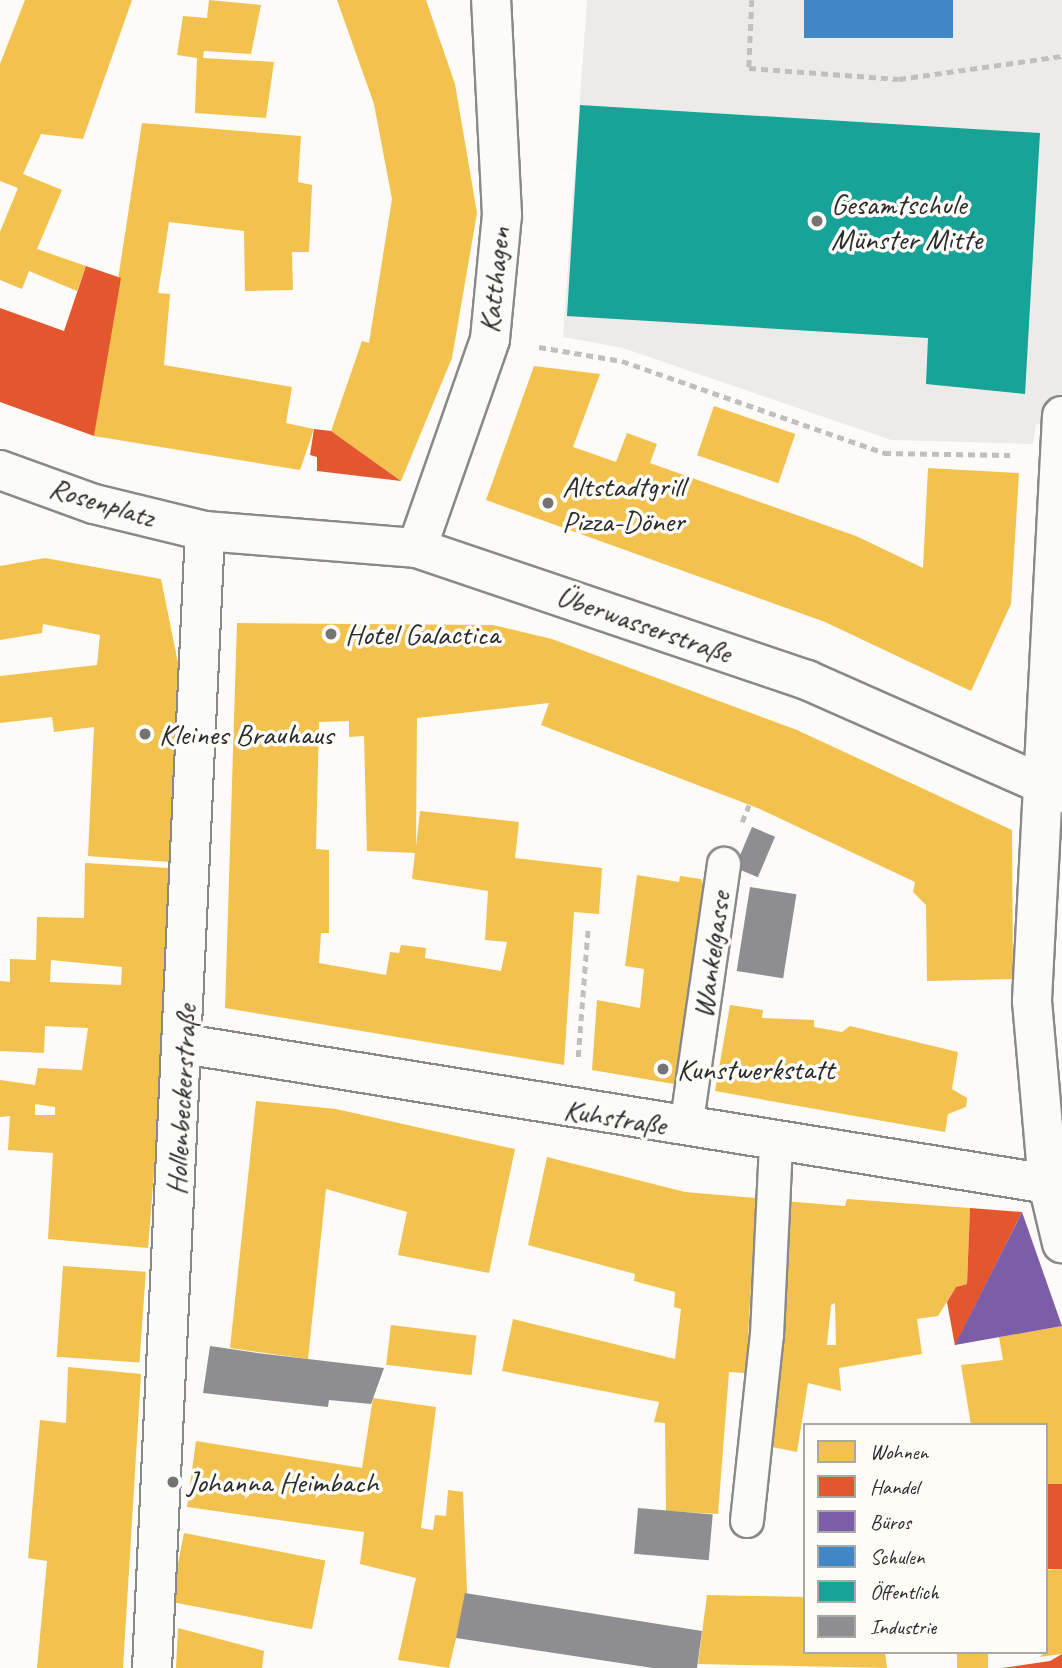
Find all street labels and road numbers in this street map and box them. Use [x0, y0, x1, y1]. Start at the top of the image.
street label: Katthagen [471, 225, 517, 335]
street label: Rosenplatz [45, 469, 159, 535]
street label: Überwasserstraße [552, 577, 736, 671]
street label: Wankelgasse [684, 890, 738, 1020]
street label: Hollenbeckerstraße [158, 1004, 204, 1196]
street label: Kuhstraße [561, 1091, 669, 1143]

